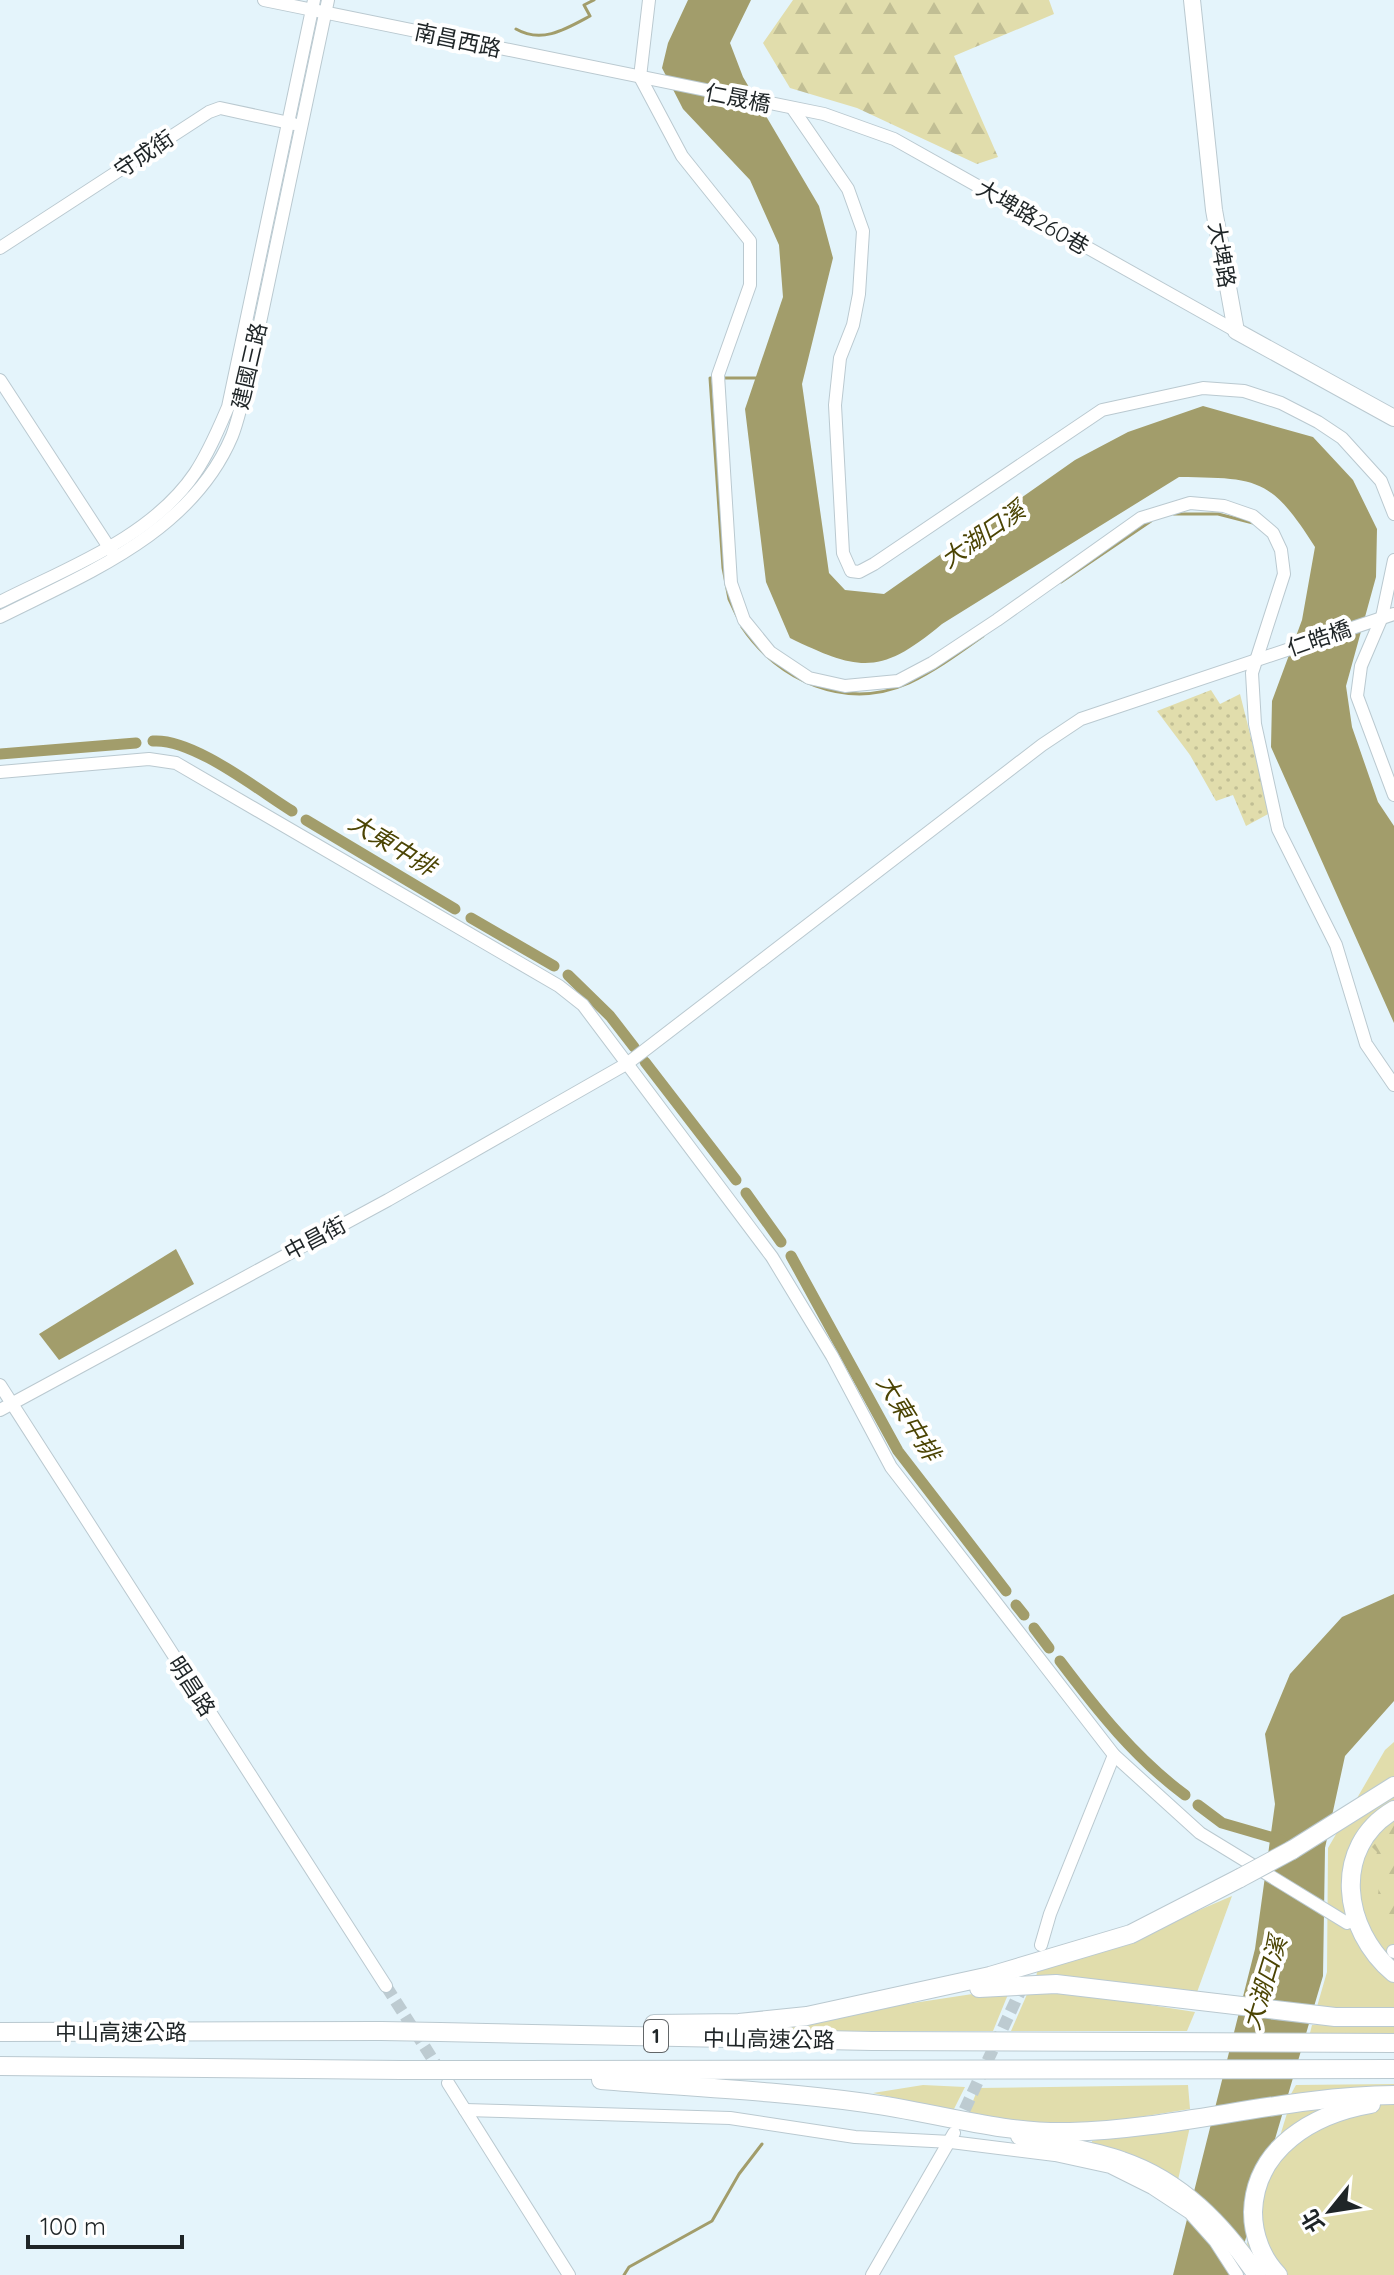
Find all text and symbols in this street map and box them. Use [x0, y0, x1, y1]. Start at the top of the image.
street label: 南昌西路 [412, 17, 504, 63]
street label: 仁晟橋 [703, 78, 773, 118]
street label: 守成街 [109, 124, 179, 184]
street label: 大埤路260巷 [972, 174, 1094, 260]
street label: 大埤路 [1202, 220, 1242, 290]
street label: 建國三路 [225, 320, 273, 412]
water label: 大湖口溪 [935, 493, 1033, 574]
street label: 仁皓橋 [1283, 614, 1355, 662]
water label: 大東中排 [344, 807, 444, 883]
street label: 中昌街 [279, 1210, 351, 1266]
water label: 大東中排 [871, 1369, 949, 1469]
street label: 明昌路 [162, 1651, 222, 1721]
water label: 大湖口溪 [1236, 1930, 1293, 2033]
street label: 中山高速公路 [55, 2018, 187, 2046]
road number: 1 [644, 2020, 668, 2052]
street label: 中山高速公路 [703, 2024, 835, 2054]
north arrow [1290, 2171, 1370, 2251]
scale bar [28, 2199, 182, 2249]
text: 北 [1295, 2204, 1330, 2238]
text: 100 m [40, 2211, 106, 2241]

